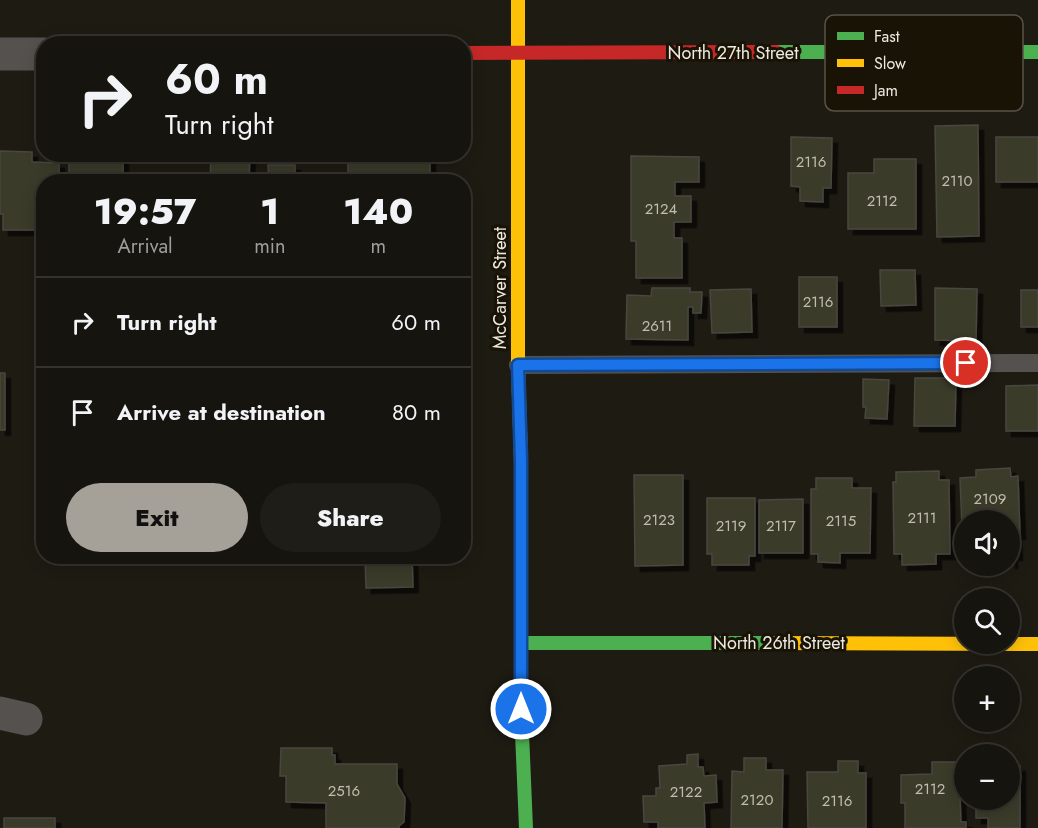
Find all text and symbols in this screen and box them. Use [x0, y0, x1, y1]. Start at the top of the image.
legend [825, 15, 1023, 111]
text: Fast [874, 25, 900, 48]
street label: North 27th Street [668, 40, 799, 66]
text: 60 m [165, 49, 268, 110]
text: Slow [874, 52, 906, 75]
icon: right [66, 60, 144, 138]
text: Jam [872, 79, 898, 102]
text: Turn right [165, 105, 273, 144]
house number: 2116 [796, 151, 826, 173]
house number: 2110 [941, 170, 973, 192]
text: 19:57 [94, 185, 196, 237]
text: 1 [260, 185, 279, 237]
text: 140 [343, 185, 413, 237]
house number: 2112 [867, 190, 897, 212]
house number: 2124 [645, 198, 678, 220]
street label: McCarver Street [487, 226, 513, 349]
text: Arrival [118, 232, 173, 261]
text: min [254, 232, 286, 261]
text: m [370, 232, 386, 261]
house number: 2116 [803, 291, 833, 313]
icon: right [66, 306, 99, 339]
text: Turn right [117, 306, 217, 338]
text: 60 m [391, 306, 441, 338]
house number: 2611 [642, 315, 672, 337]
pin [940, 337, 991, 388]
icon: arrive [949, 346, 982, 379]
icon: arrive [66, 396, 99, 429]
text: Arrive at destination [117, 396, 326, 428]
text: 80 m [392, 396, 441, 428]
button: Exit [66, 483, 248, 552]
button: Share [260, 483, 441, 552]
house number: 2109 [974, 488, 1006, 510]
house number: 2111 [908, 507, 936, 529]
house number: 2123 [643, 509, 675, 531]
house number: 2115 [826, 510, 856, 532]
map controls [954, 510, 1020, 810]
button: sound [954, 510, 1020, 576]
house number: 2119 [716, 515, 746, 537]
house number: 2117 [766, 515, 796, 537]
button: search [954, 588, 1020, 654]
street label: North 26th Street [713, 630, 846, 656]
button: + [954, 666, 1020, 732]
position arrow [489, 677, 553, 741]
button: − [954, 744, 1020, 810]
house number: 2112 [915, 778, 945, 800]
house number: 2516 [328, 780, 360, 802]
house number: 2122 [670, 781, 702, 803]
house number: 2120 [741, 789, 773, 811]
house number: 2116 [822, 790, 852, 812]

